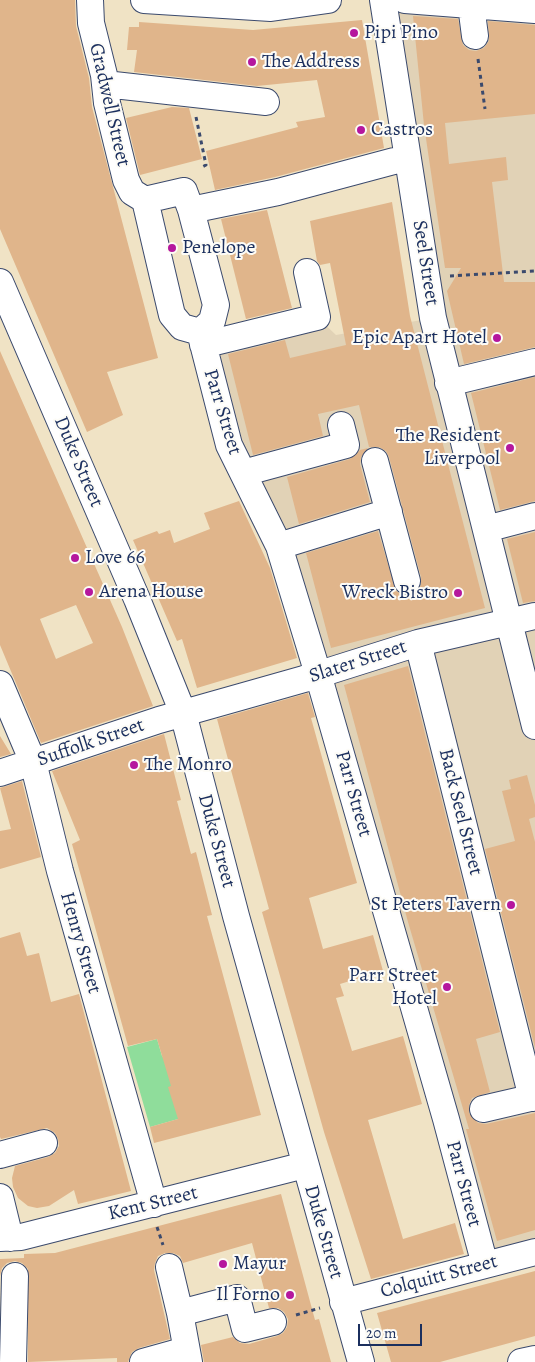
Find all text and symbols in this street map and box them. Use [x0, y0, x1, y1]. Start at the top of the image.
place label: Pipi Pino [364, 21, 438, 45]
marker: Pipi Pino [348, 27, 360, 39]
street label: Gradwell Street [83, 41, 135, 169]
place label: The Address [262, 50, 360, 74]
marker: The Address [246, 56, 258, 68]
place label: Castros [371, 118, 433, 142]
marker: Castros [355, 124, 367, 136]
street label: Seel Street [406, 219, 444, 307]
place label: Penelope [182, 236, 255, 260]
marker: Penelope [166, 242, 178, 254]
place label: Epic Apart Hotel [352, 326, 487, 350]
marker: Epic Apart Hotel [491, 332, 503, 344]
street label: Parr Street [198, 366, 246, 458]
street label: Duke Street [48, 413, 108, 511]
place label: The Resident Liverpool [396, 424, 500, 471]
marker: The Resident Liverpool [504, 442, 516, 454]
place label: Love 66 [85, 546, 145, 570]
marker: Love 66 [69, 552, 81, 564]
place label: Arena House [99, 580, 203, 604]
place label: Wreck Bistro [342, 581, 448, 605]
marker: Arena House [83, 586, 95, 598]
marker: Wreck Bistro [452, 587, 464, 599]
street label: Slater Street [306, 635, 410, 689]
street label: Suffolk Street [34, 713, 148, 773]
street label: Back Seel Street [433, 746, 487, 878]
street label: Parr Street [329, 748, 377, 840]
place label: The Monro [144, 753, 232, 777]
marker: The Monro [128, 759, 140, 771]
street label: Duke Street [192, 791, 240, 891]
street label: Henry Street [54, 889, 106, 997]
place label: St Peters Tavern [371, 893, 501, 917]
marker: St Peters Tavern [505, 899, 517, 911]
place label: Parr Street Hotel [349, 964, 437, 1011]
marker: Parr Street Hotel [441, 981, 453, 993]
street label: Parr Street [440, 1138, 486, 1230]
street label: Kent Street [106, 1181, 200, 1227]
street label: Duke Street [298, 1182, 348, 1282]
street label: Colquitt Street [378, 1250, 500, 1304]
place label: Mayur [233, 1252, 286, 1276]
marker: Mayur [217, 1258, 229, 1270]
place label: Il Forno [216, 1283, 280, 1307]
marker: Il Forno [284, 1289, 296, 1301]
scale bar [360, 1314, 424, 1346]
text: 20 m [366, 1323, 397, 1343]

